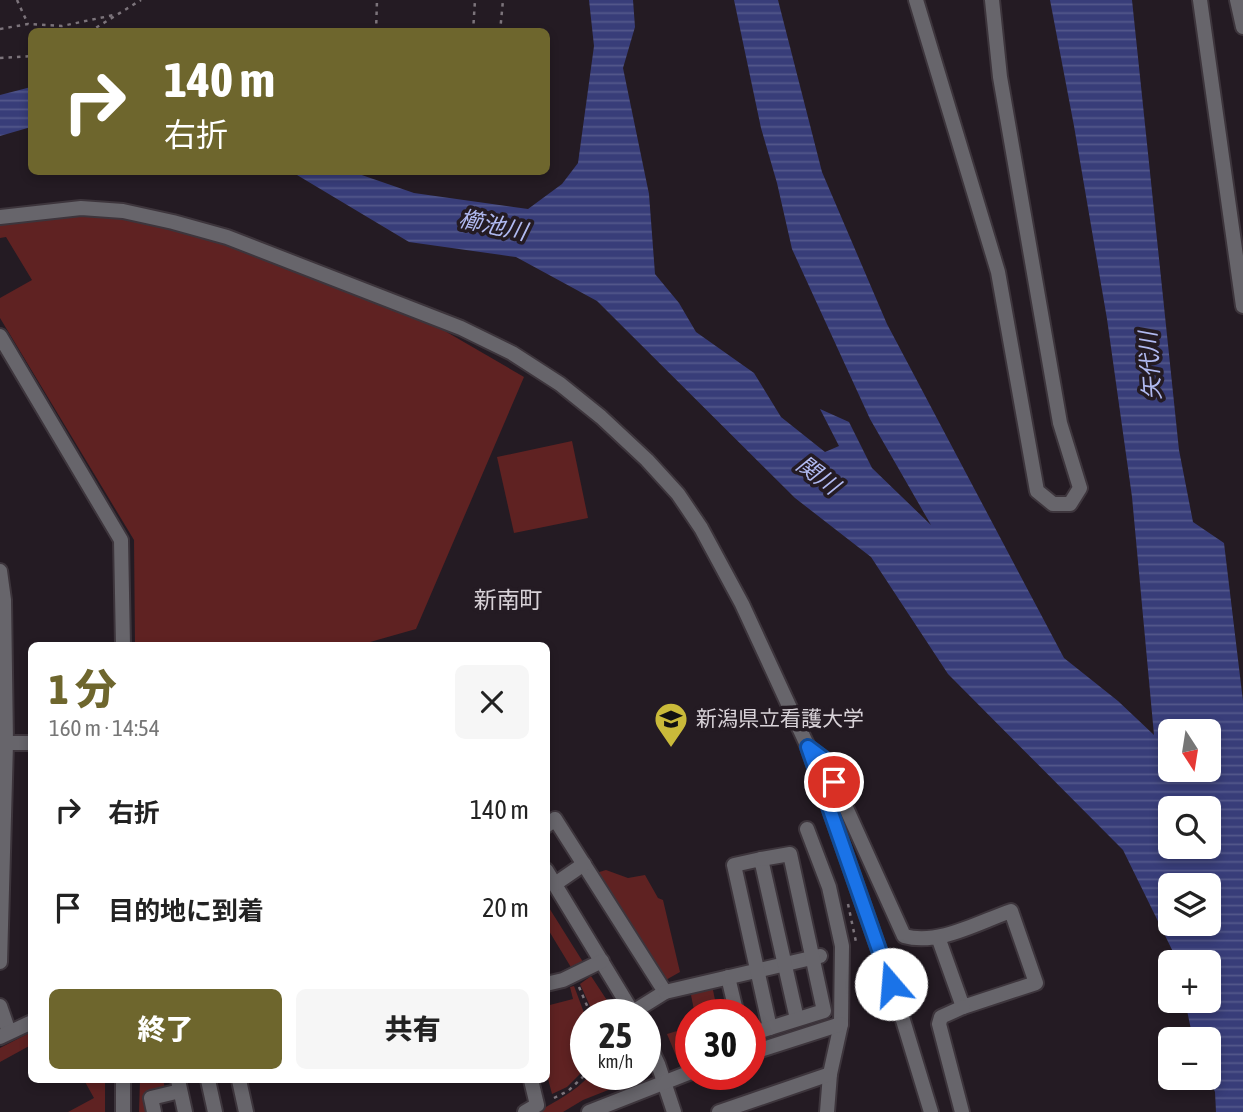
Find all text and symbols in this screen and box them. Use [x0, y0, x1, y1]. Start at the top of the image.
text: 140 m [164, 51, 275, 107]
icon: right [49, 56, 140, 147]
text: 右折 [164, 116, 228, 153]
water label: 櫛池川 [457, 205, 532, 246]
water label: 矢代川 [1134, 328, 1165, 401]
water label: 関川 [792, 451, 847, 501]
district label: 新南町 [474, 587, 543, 613]
text: 1 分 [49, 665, 117, 713]
button: close [455, 665, 529, 739]
school or university icon: 新潟県立看護大学 [652, 700, 690, 749]
place label: 新潟県立看護大学 [696, 706, 864, 730]
text: 160 m · 14:54 [49, 715, 160, 741]
north arrow [1158, 719, 1222, 782]
map controls [1158, 719, 1221, 1090]
pin [804, 752, 864, 812]
icon: arrive [815, 763, 853, 801]
icon: right [49, 791, 87, 829]
text: 140 m [470, 795, 529, 825]
button: search [1158, 796, 1221, 859]
text: 右折 [108, 798, 160, 828]
button: layers [1158, 873, 1221, 936]
icon: arrive [49, 889, 87, 927]
text: 20 m [482, 893, 529, 923]
text: 目的地に到着 [108, 896, 264, 926]
position arrow [854, 947, 928, 1021]
button: + [1158, 950, 1221, 1013]
button: 終了 [49, 989, 282, 1069]
button: 共有 [296, 989, 529, 1069]
speed limit sign: 30 [675, 999, 766, 1090]
text: 25 [599, 1015, 632, 1055]
button: − [1158, 1027, 1221, 1090]
text: km/h [598, 1051, 633, 1072]

